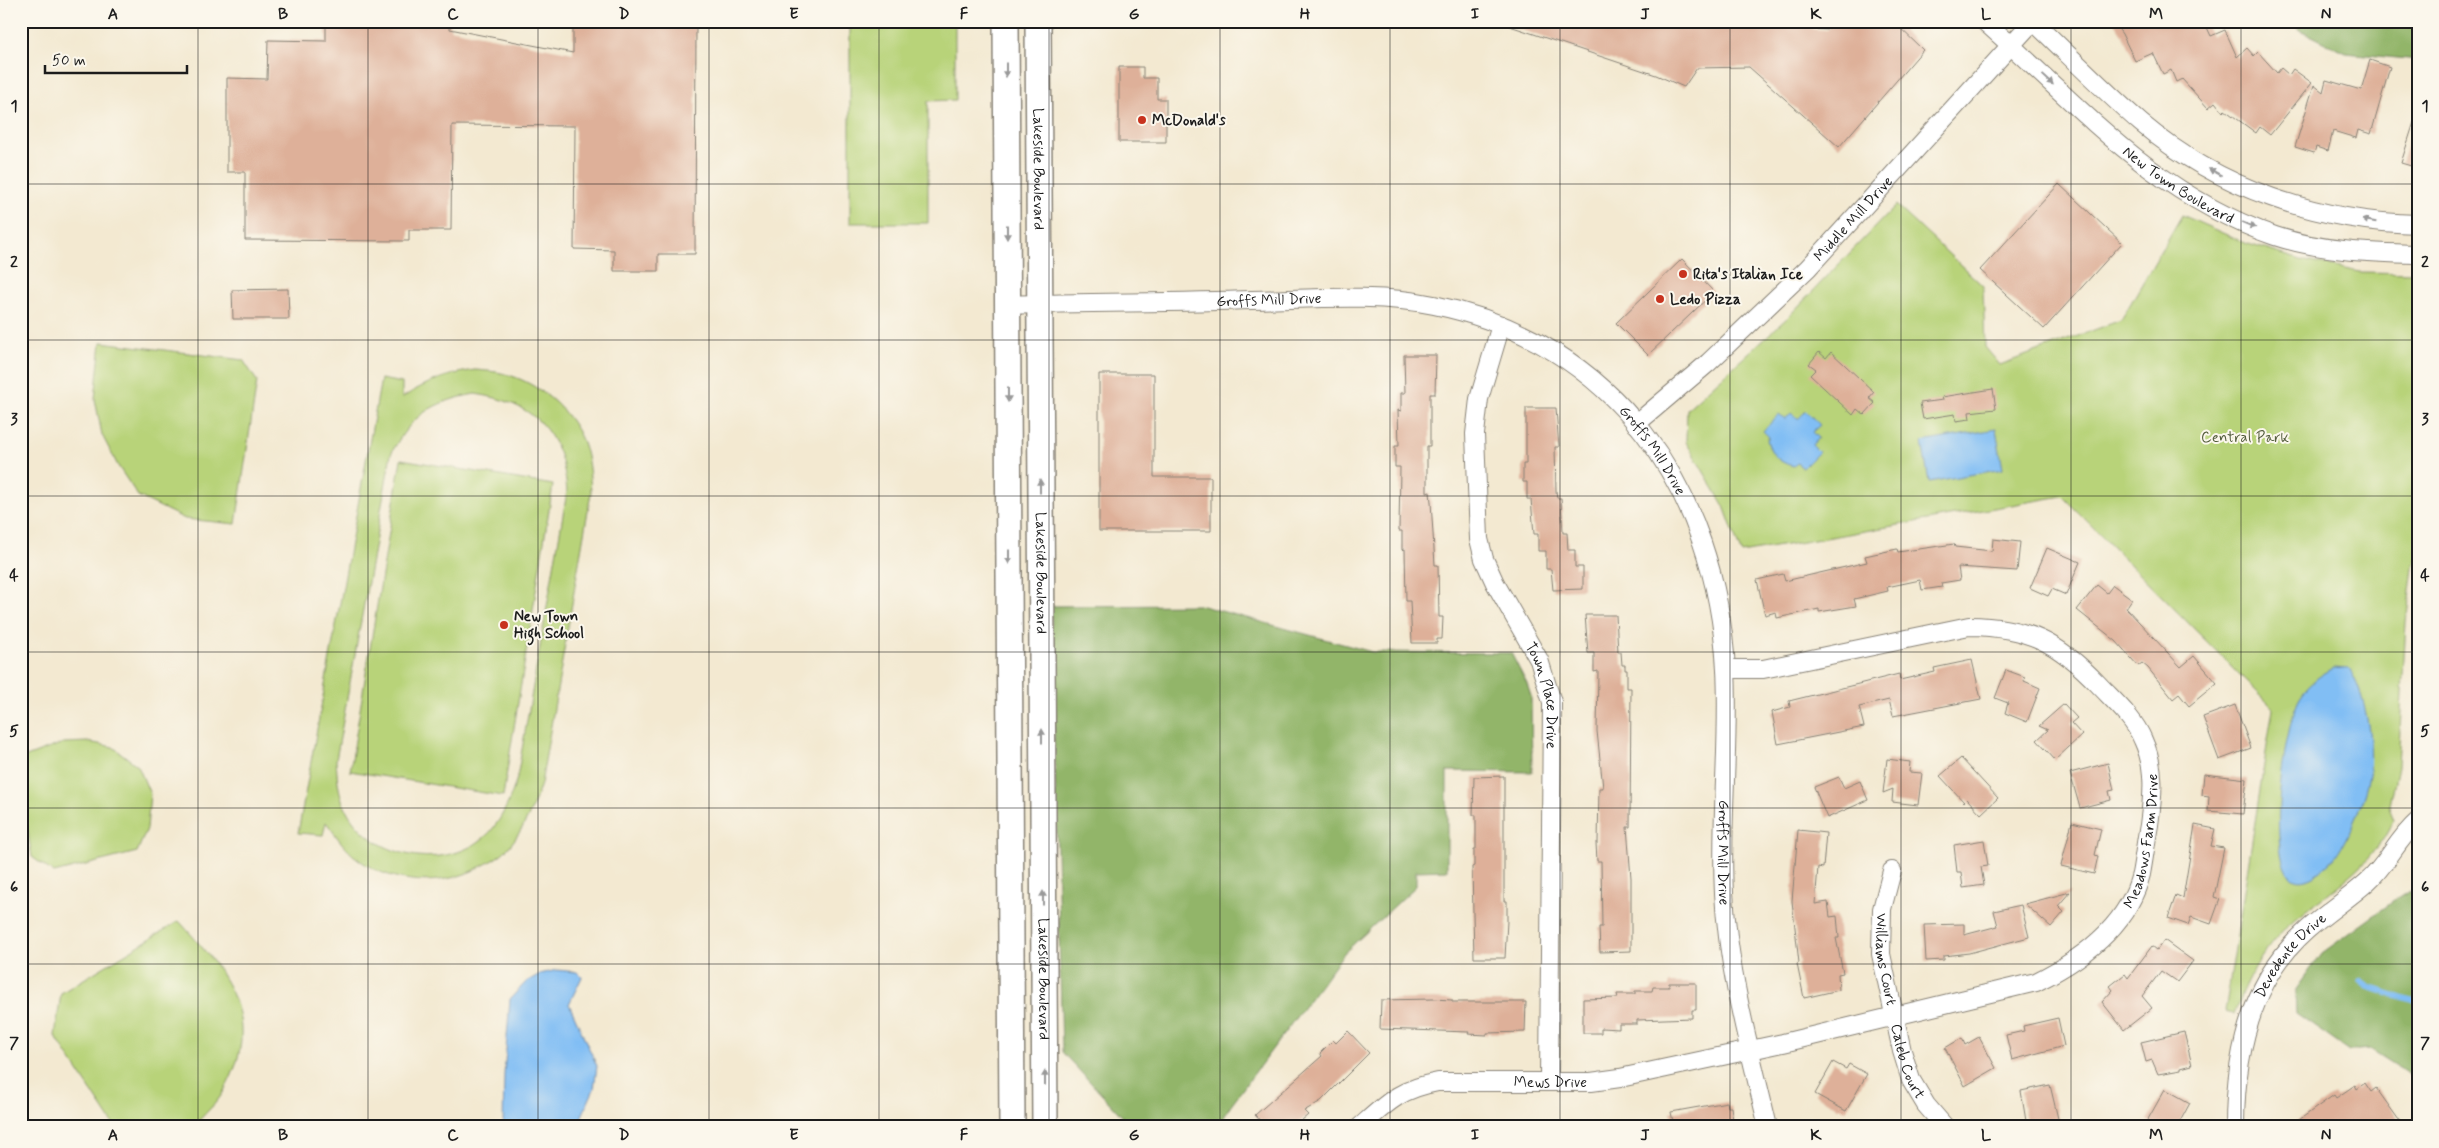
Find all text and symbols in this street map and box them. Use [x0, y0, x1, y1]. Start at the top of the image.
text: A [108, 4, 118, 25]
text: B [278, 4, 288, 25]
text: C [447, 4, 459, 25]
text: D [618, 4, 630, 25]
text: E [789, 4, 799, 25]
text: F [960, 4, 969, 25]
text: G [1129, 4, 1140, 25]
text: H [1300, 4, 1311, 25]
text: I [1471, 4, 1480, 25]
text: J [1640, 4, 1650, 25]
text: K [1810, 4, 1822, 25]
text: L [1981, 4, 1992, 25]
text: M [2149, 4, 2163, 25]
text: N [2321, 4, 2331, 25]
scale bar [45, 42, 188, 74]
text: 50 m [52, 51, 86, 71]
one-way arrow [1002, 62, 1010, 78]
one-way arrow [2041, 74, 2053, 86]
text: 1 [10, 96, 18, 117]
text: 1 [2421, 96, 2429, 117]
street label: Lakeside Boulevard [1028, 108, 1048, 230]
place label: McDonald's [1152, 111, 1226, 131]
marker: McDonald's [1136, 114, 1148, 126]
street label: New Town Boulevard [2118, 142, 2237, 229]
one-way arrow [2208, 168, 2223, 176]
street label: Middle Mill Drive [1810, 172, 1898, 266]
one-way arrow [2361, 216, 2377, 224]
one-way arrow [2242, 221, 2257, 229]
one-way arrow [1003, 225, 1011, 241]
text: 2 [10, 252, 18, 273]
text: 2 [2421, 252, 2429, 273]
place label: Rita's Italian Ice [1693, 265, 1803, 285]
marker: Rita's Italian Ice [1677, 268, 1689, 280]
street label: Groffs Mill Drive [1216, 289, 1322, 312]
place label: Ledo Pizza [1670, 290, 1741, 310]
marker: Ledo Pizza [1654, 293, 1666, 305]
one-way arrow [1004, 387, 1012, 403]
street label: Groffs Mill Drive [1614, 401, 1690, 499]
text: 3 [10, 409, 18, 430]
text: 3 [2421, 409, 2429, 430]
park label: Central Park [2201, 428, 2290, 448]
one-way arrow [1036, 477, 1044, 493]
street label: Lakeside Boulevard [1030, 512, 1051, 634]
one-way arrow [1005, 550, 1013, 566]
text: 4 [9, 565, 19, 586]
text: 4 [2420, 565, 2430, 586]
place label: New Town High School [514, 607, 584, 646]
marker: New Town High School [498, 619, 510, 631]
street label: Town Place Drive [1520, 639, 1561, 749]
text: 5 [9, 721, 19, 742]
text: 5 [2420, 721, 2430, 742]
one-way arrow [1038, 727, 1046, 743]
street label: Meadows Farm Drive [2119, 773, 2163, 912]
street label: Groffs Mill Drive [1712, 800, 1734, 906]
text: 6 [10, 877, 18, 898]
text: 6 [2421, 877, 2429, 898]
one-way arrow [1039, 890, 1047, 906]
street label: Devedente Drive [2251, 909, 2331, 1001]
street label: Williams Court [1869, 913, 1901, 1008]
street label: Lakeside Boulevard [1033, 918, 1053, 1040]
street label: Caleb Court [1885, 1022, 1929, 1103]
text: 7 [9, 1033, 19, 1054]
text: 7 [2420, 1033, 2430, 1054]
one-way arrow [1040, 1070, 1048, 1086]
street label: Mews Drive [1514, 1073, 1587, 1093]
text: A [108, 1125, 118, 1146]
text: B [278, 1125, 288, 1146]
text: C [447, 1125, 459, 1146]
text: D [618, 1125, 630, 1146]
text: E [789, 1125, 799, 1146]
text: F [960, 1125, 969, 1146]
text: G [1129, 1125, 1140, 1146]
text: H [1300, 1125, 1311, 1146]
text: I [1471, 1125, 1480, 1146]
text: J [1640, 1125, 1650, 1146]
text: K [1810, 1125, 1822, 1146]
text: L [1981, 1125, 1992, 1146]
text: M [2149, 1125, 2163, 1146]
text: N [2321, 1125, 2331, 1146]

